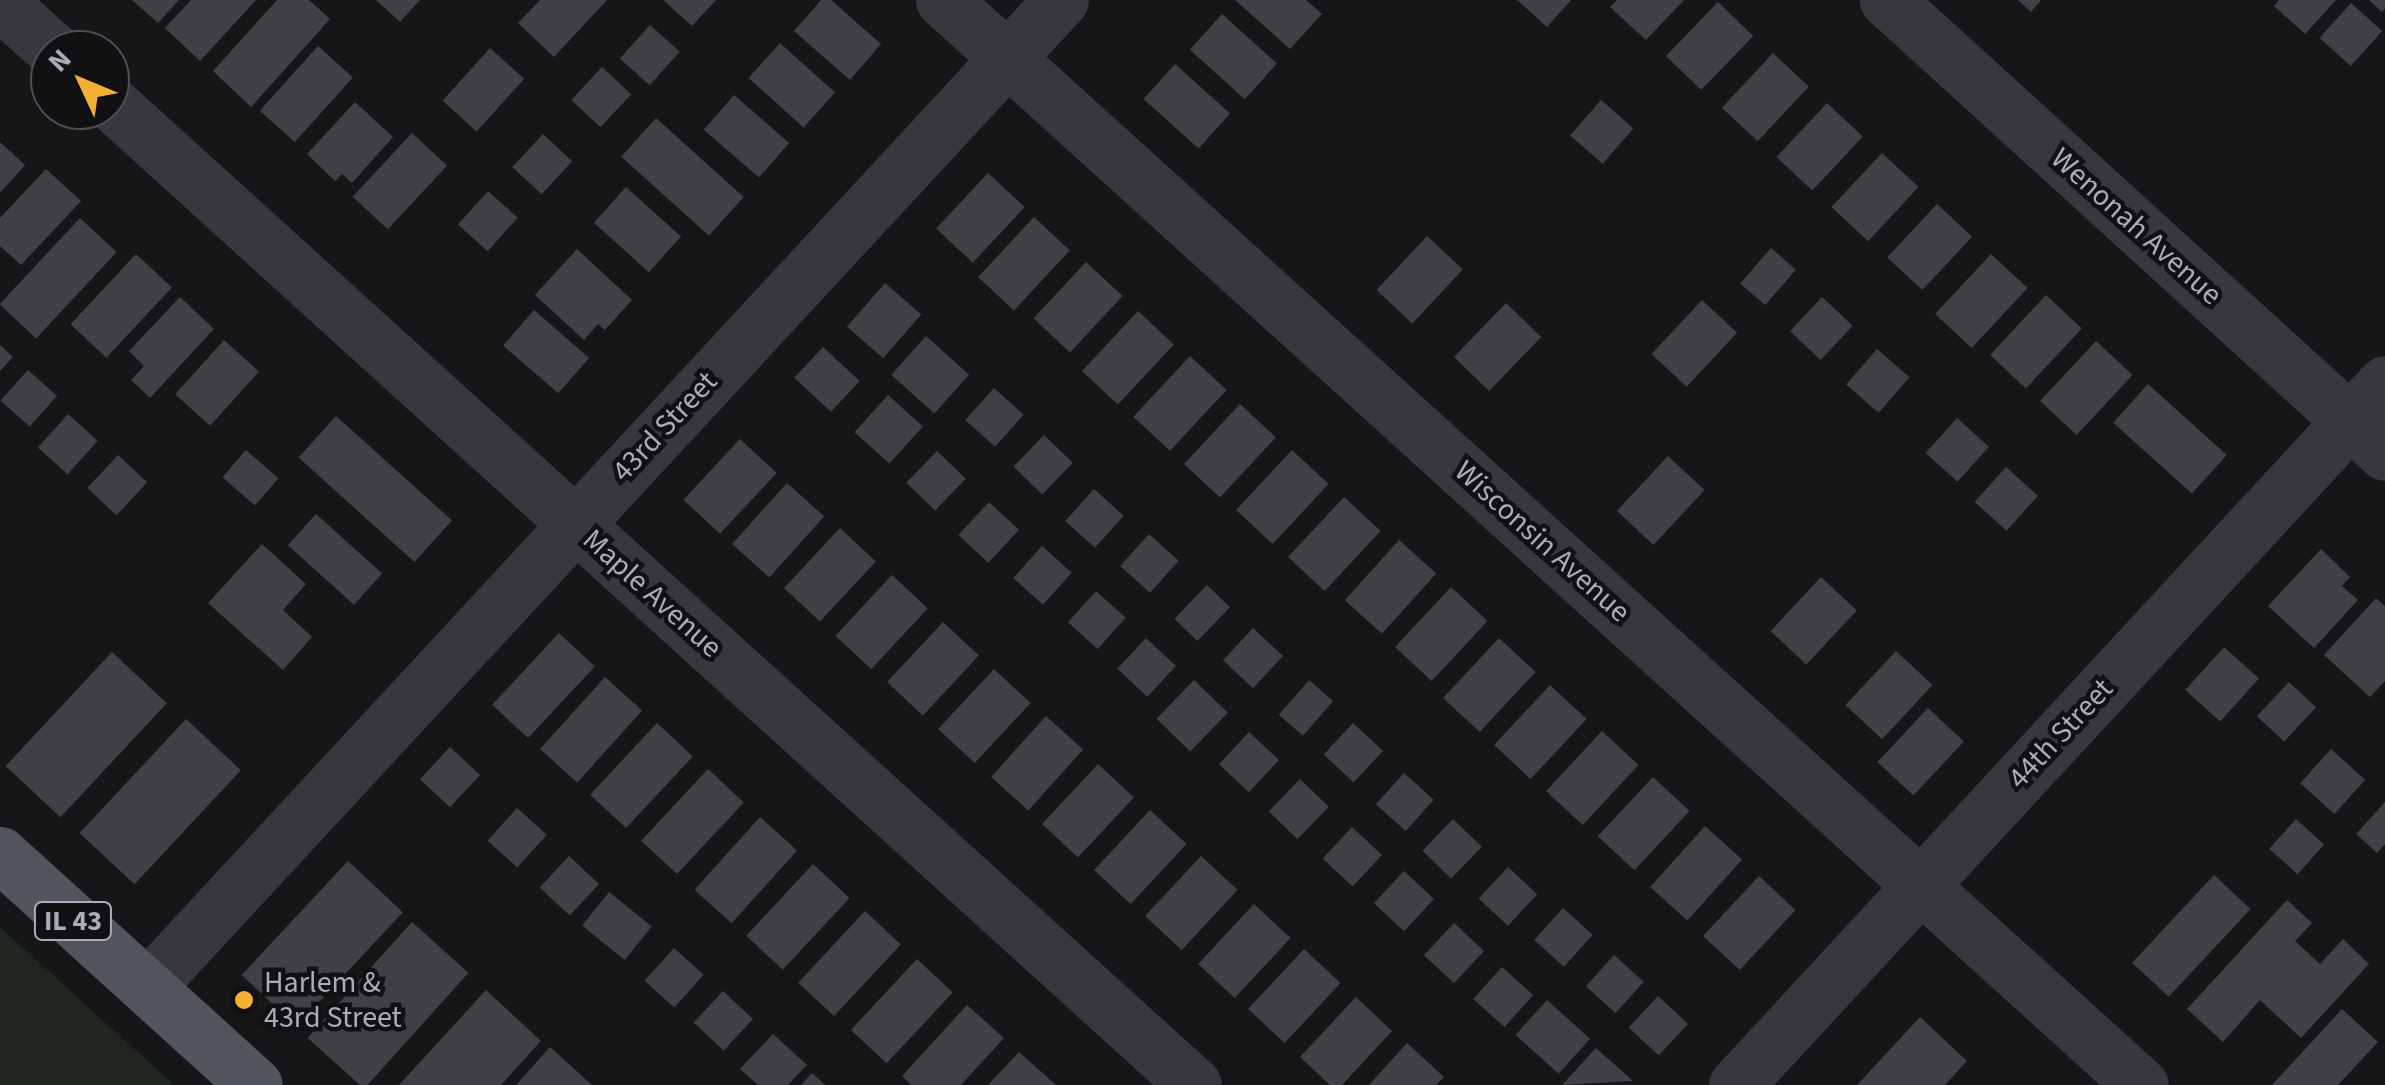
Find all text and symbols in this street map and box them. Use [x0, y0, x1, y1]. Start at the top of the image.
north arrow [30, 30, 130, 130]
text: N [39, 40, 81, 81]
street label: Wenonah Avenue [2043, 141, 2229, 313]
street label: 43rd Street [605, 364, 725, 490]
street label: Wisconsin Avenue [1447, 454, 1637, 630]
street label: Maple Avenue [575, 522, 729, 666]
street label: 44th Street [2001, 671, 2121, 797]
road number: IL 43 [33, 898, 113, 944]
place label: Harlem & 43rd Street [264, 965, 402, 1036]
marker: Harlem & 43rd Street [233, 989, 255, 1011]

